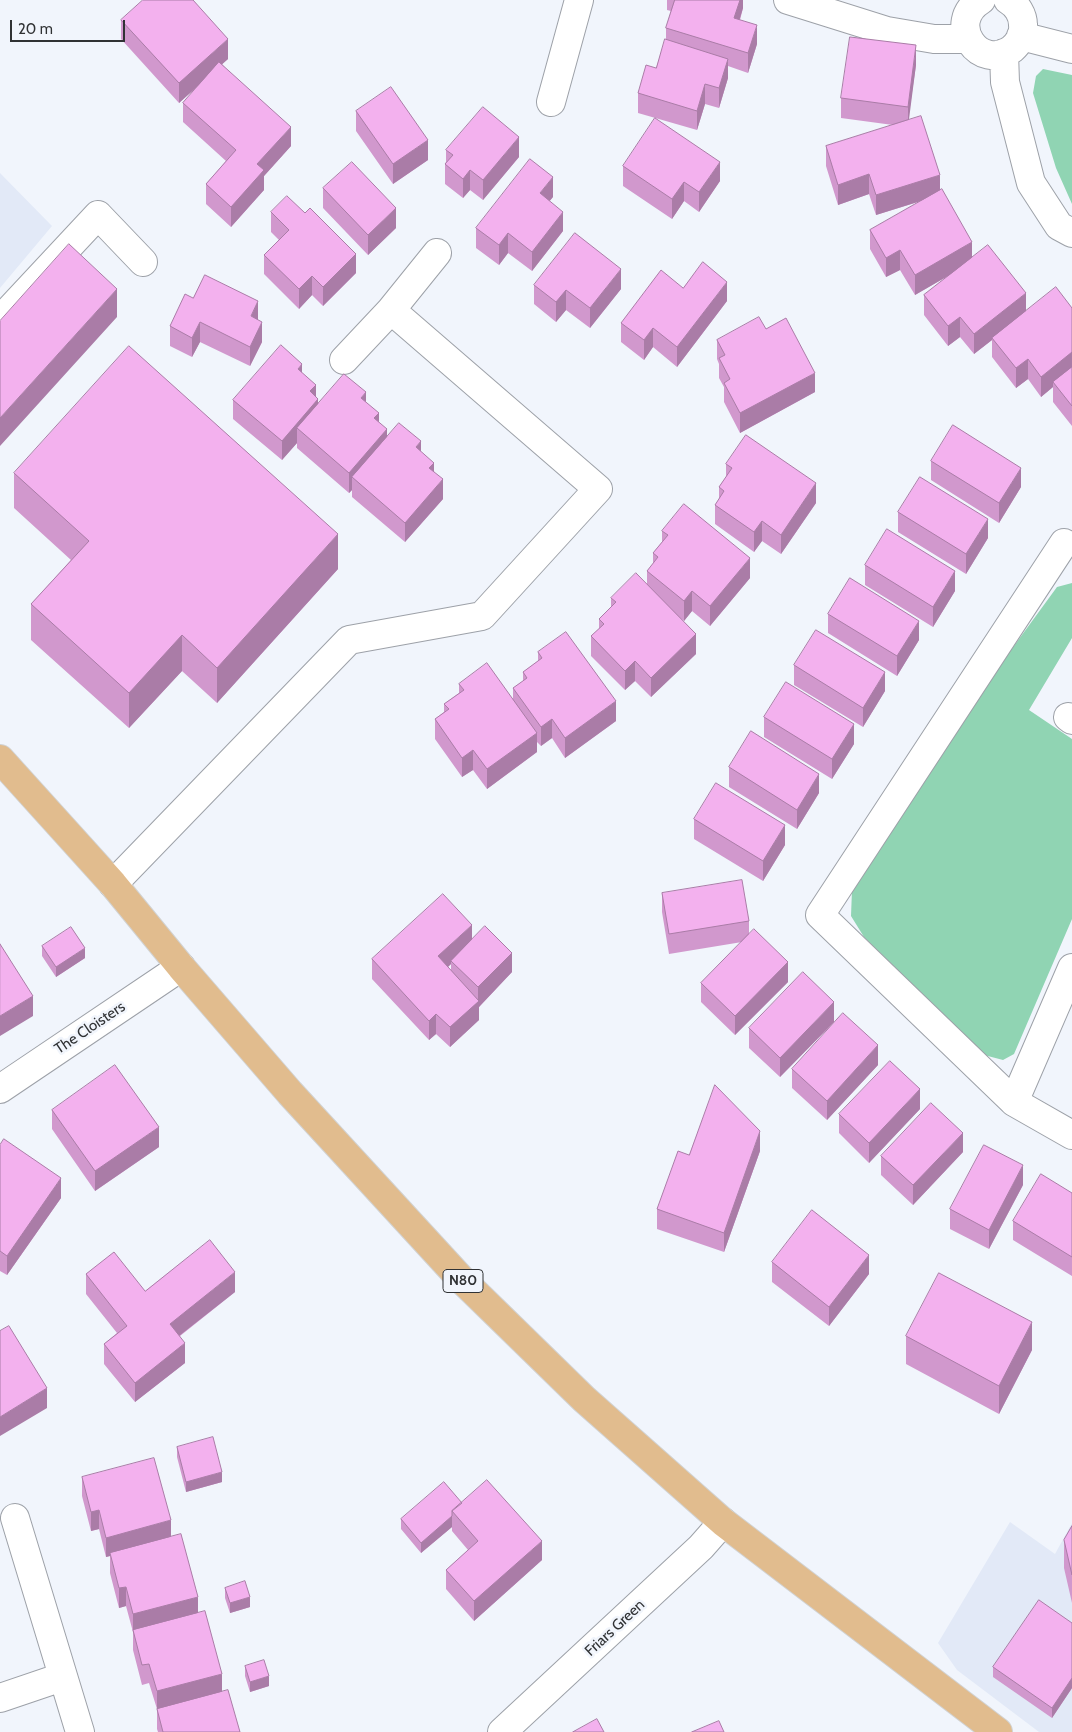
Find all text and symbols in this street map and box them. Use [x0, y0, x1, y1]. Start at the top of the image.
scale bar [12, 10, 128, 42]
text: 20 m [18, 20, 53, 38]
street label: The Cloisters [51, 998, 129, 1058]
road number: N80 [443, 1270, 483, 1292]
street label: Friars Green [581, 1596, 649, 1660]

